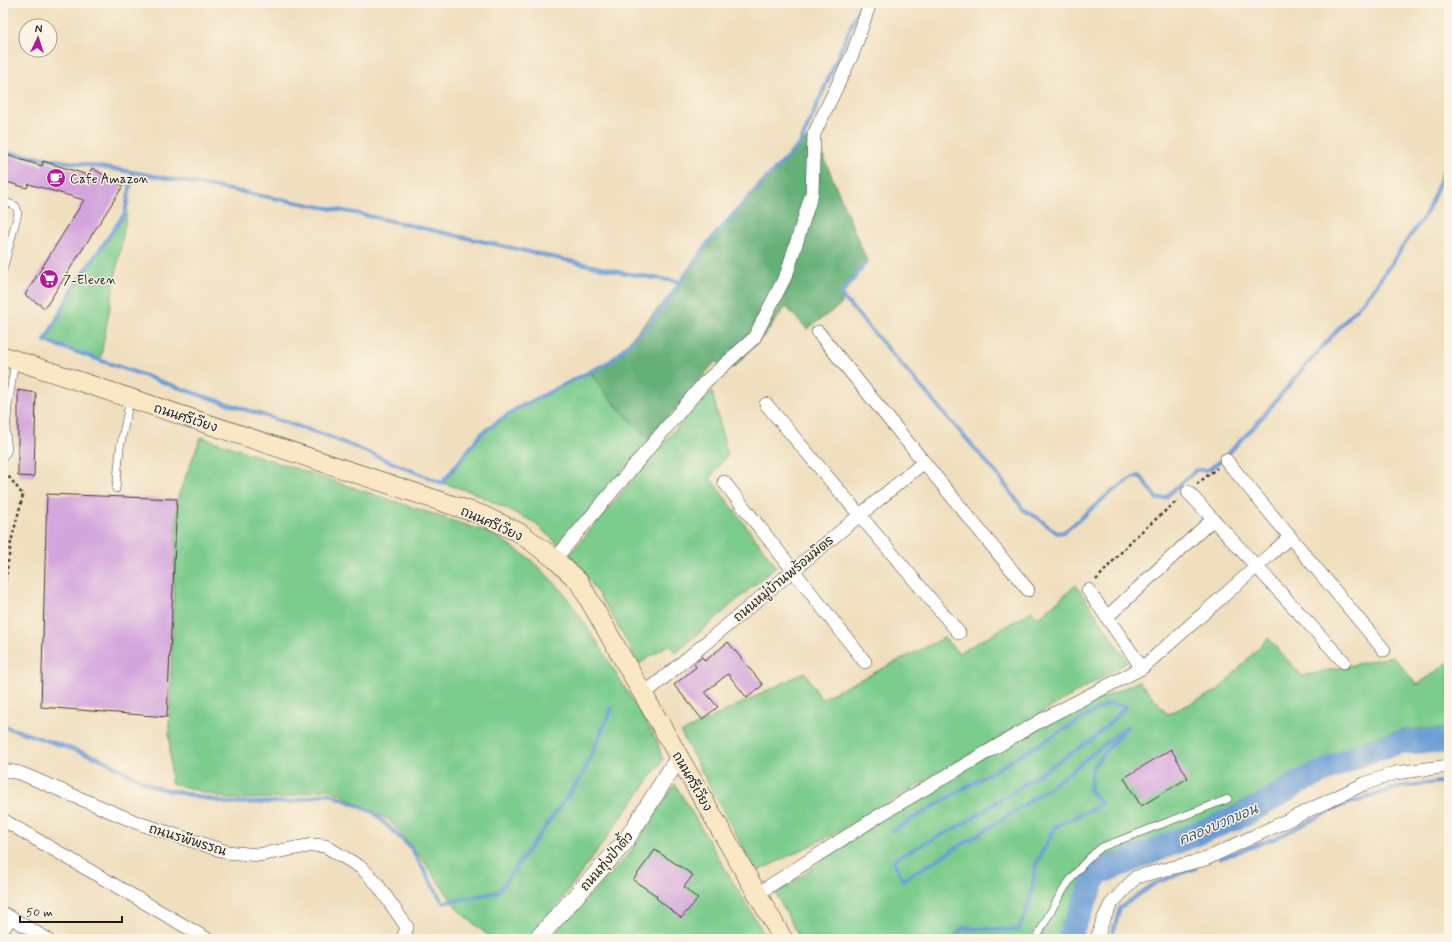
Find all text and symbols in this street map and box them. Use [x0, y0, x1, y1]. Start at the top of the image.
north arrow [18, 18, 58, 58]
text: N [34, 22, 43, 36]
cafe icon: Cafe Amazon [45, 167, 67, 189]
place label: Cafe Amazon [70, 171, 149, 188]
supermarket icon: 7-Eleven [38, 268, 60, 290]
place label: 7-Eleven [63, 272, 116, 289]
street label: ถนนศรีเวียง [151, 399, 220, 437]
street label: ถนนศรีเวียง [458, 502, 525, 546]
street label: ถนนหมู่บ้านพร้อมมิตร [730, 531, 838, 626]
street label: ถนนศรีเวียง [668, 748, 716, 815]
water label: คลองบวกขอน [1176, 800, 1261, 850]
street label: ถนนรพีพรรณ [147, 820, 229, 860]
street label: ถนนทุ่งป่าติ้ว [574, 826, 638, 895]
scale bar [20, 898, 122, 924]
text: 50 m [26, 905, 53, 921]

